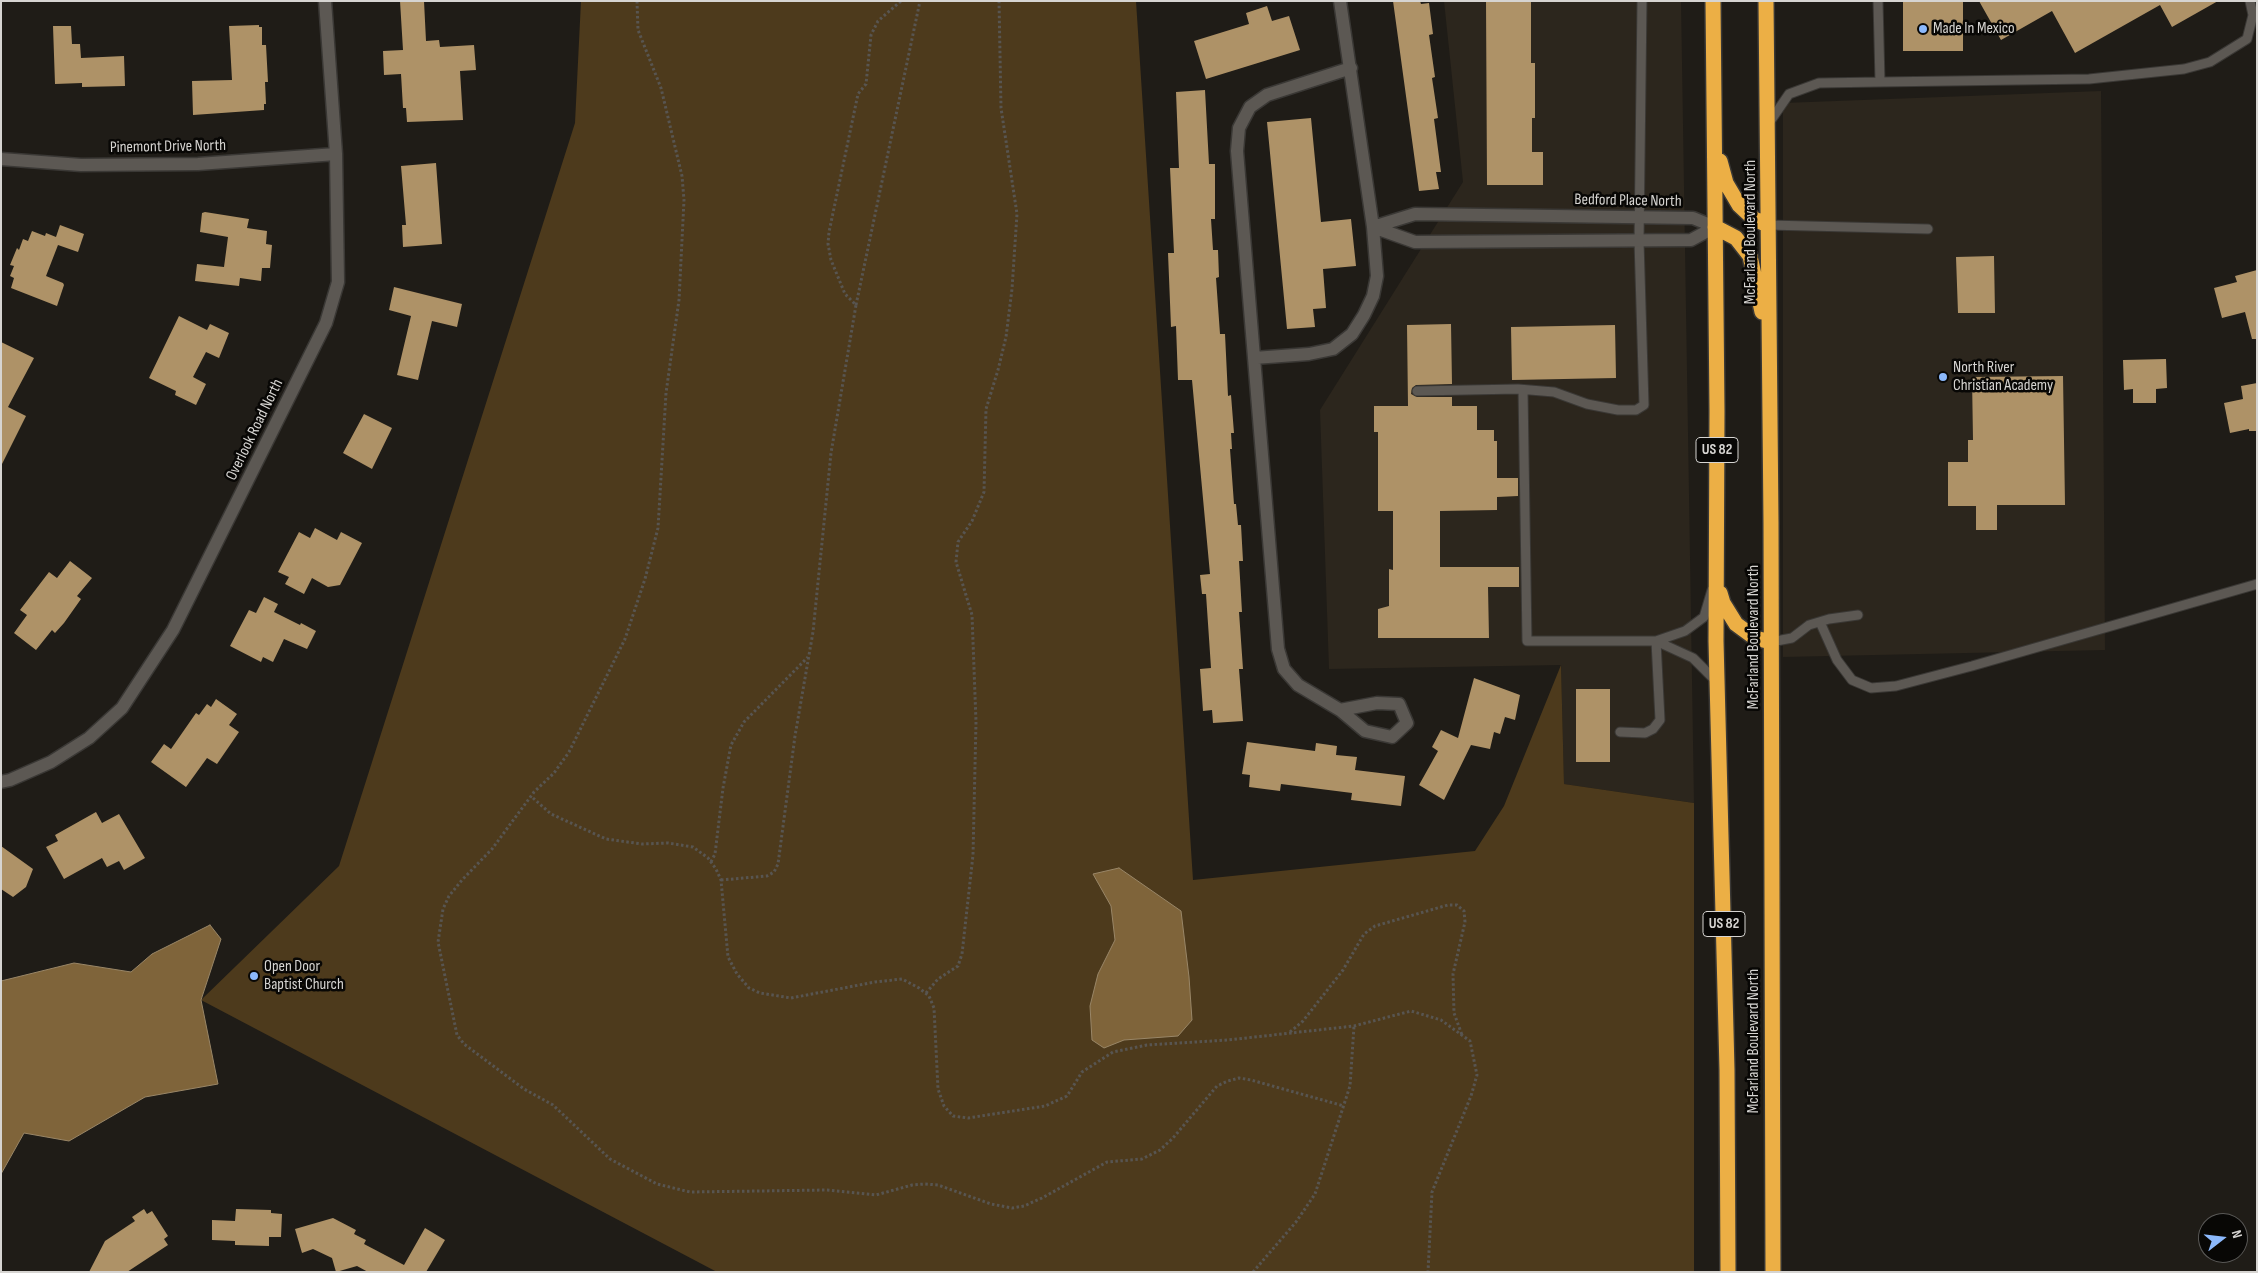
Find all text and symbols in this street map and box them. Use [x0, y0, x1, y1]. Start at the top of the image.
place label: Made In Mexico [1933, 19, 2015, 39]
marker: Made In Mexico [1917, 23, 1929, 35]
street label: Pinemont Drive North [110, 136, 226, 158]
street label: McFarland Boulevard North [1741, 160, 1761, 304]
street label: Bedford Place North [1574, 190, 1682, 212]
place label: North River Christian Academy [1953, 358, 2053, 396]
marker: North River Christian Academy [1937, 371, 1949, 383]
street label: Overlook Road North [222, 376, 288, 484]
road number: US 82 [1696, 438, 1738, 462]
street label: McFarland Boulevard North [1744, 565, 1764, 709]
road number: US 82 [1703, 912, 1745, 936]
place label: Open Door Baptist Church [264, 957, 344, 995]
street label: McFarland Boulevard North [1744, 969, 1764, 1113]
marker: Open Door Baptist Church [248, 970, 260, 982]
north arrow [2198, 1213, 2248, 1263]
text: N [2228, 1228, 2246, 1240]

